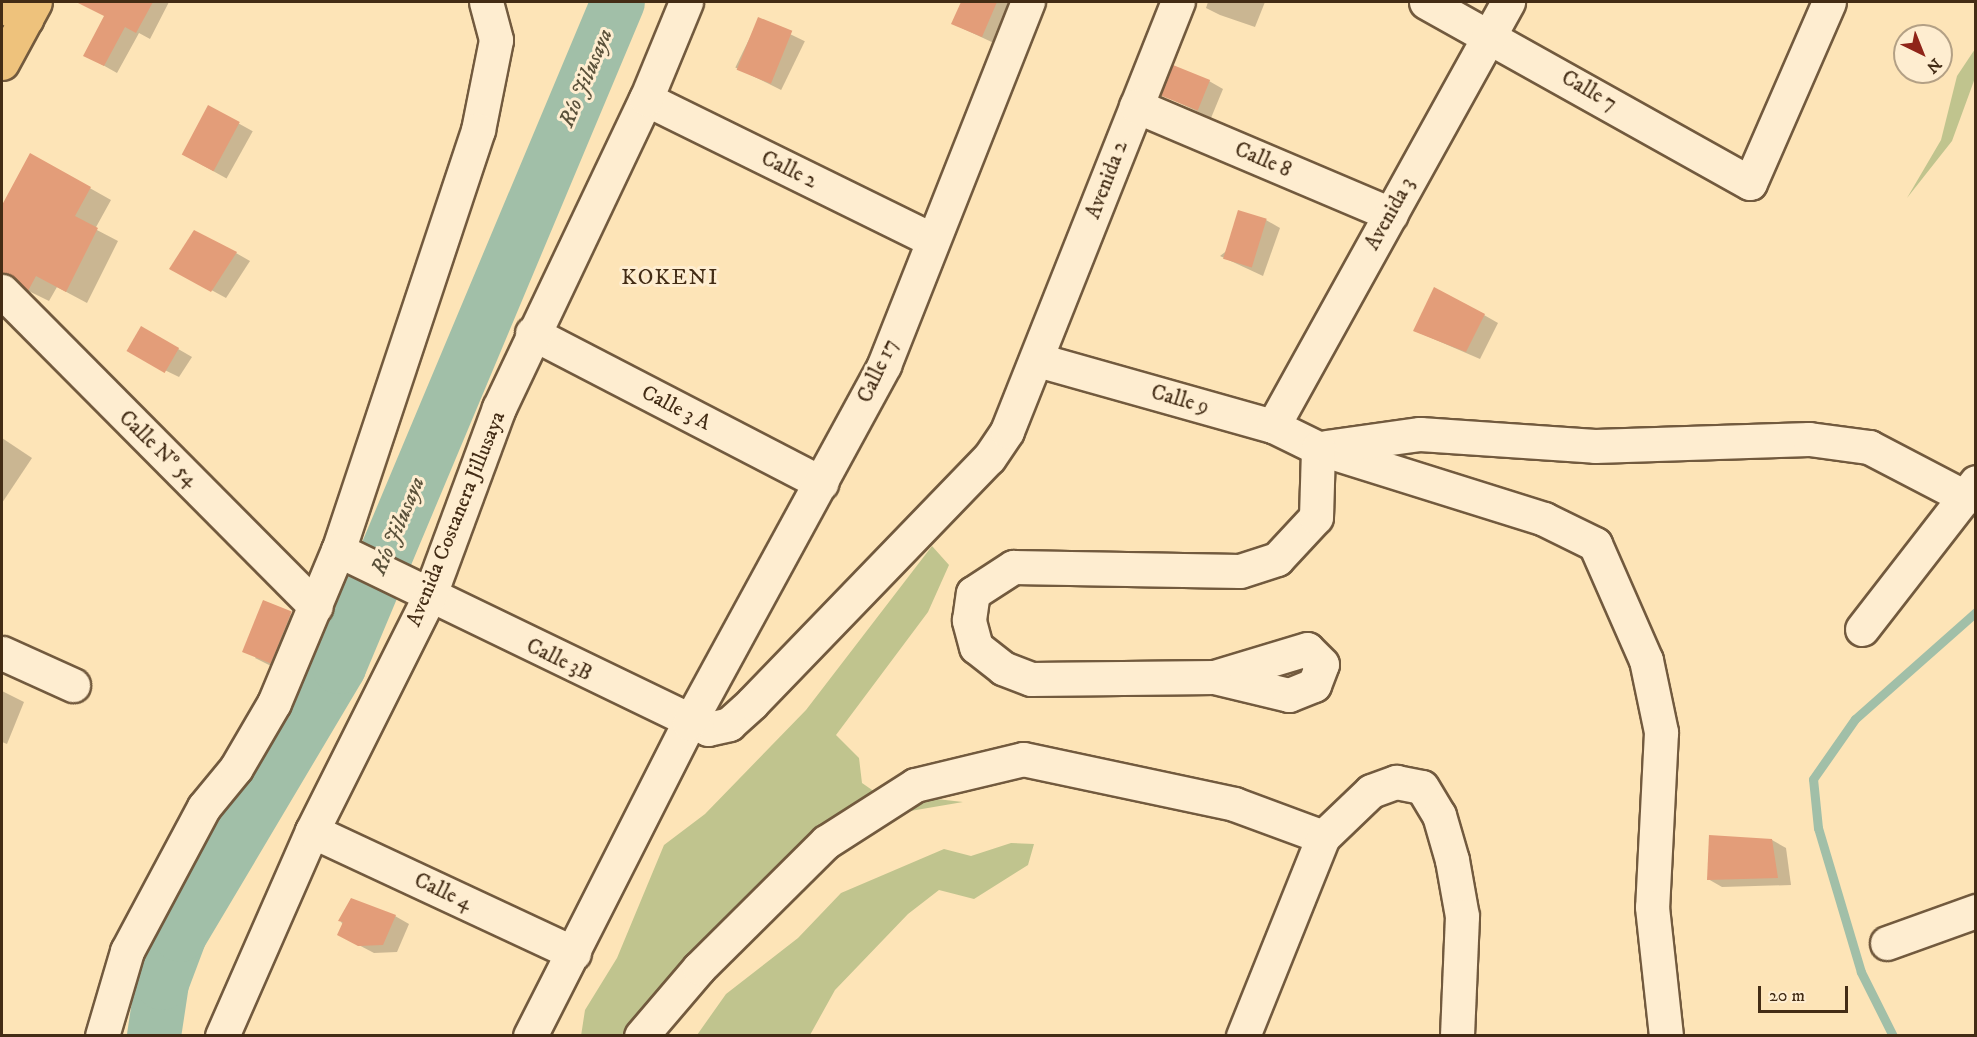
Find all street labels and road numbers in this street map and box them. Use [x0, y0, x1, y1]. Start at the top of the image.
street label: Calle 7 [1557, 65, 1621, 117]
street label: Avenida 2 [1081, 137, 1133, 223]
street label: Calle 8 [1231, 137, 1295, 183]
street label: Calle 2 [757, 146, 821, 194]
street label: Avenida 3 [1360, 173, 1420, 255]
street label: Calle 17 [852, 335, 904, 407]
street label: Calle 3 A [637, 380, 715, 436]
street label: Calle 9 [1148, 380, 1212, 420]
street label: Calle Nº 54 [114, 405, 202, 493]
street label: Avenida Costanera Jillusaya [401, 408, 511, 630]
street label: Calle 3B [522, 633, 596, 687]
street label: Calle 4 [410, 868, 476, 916]

